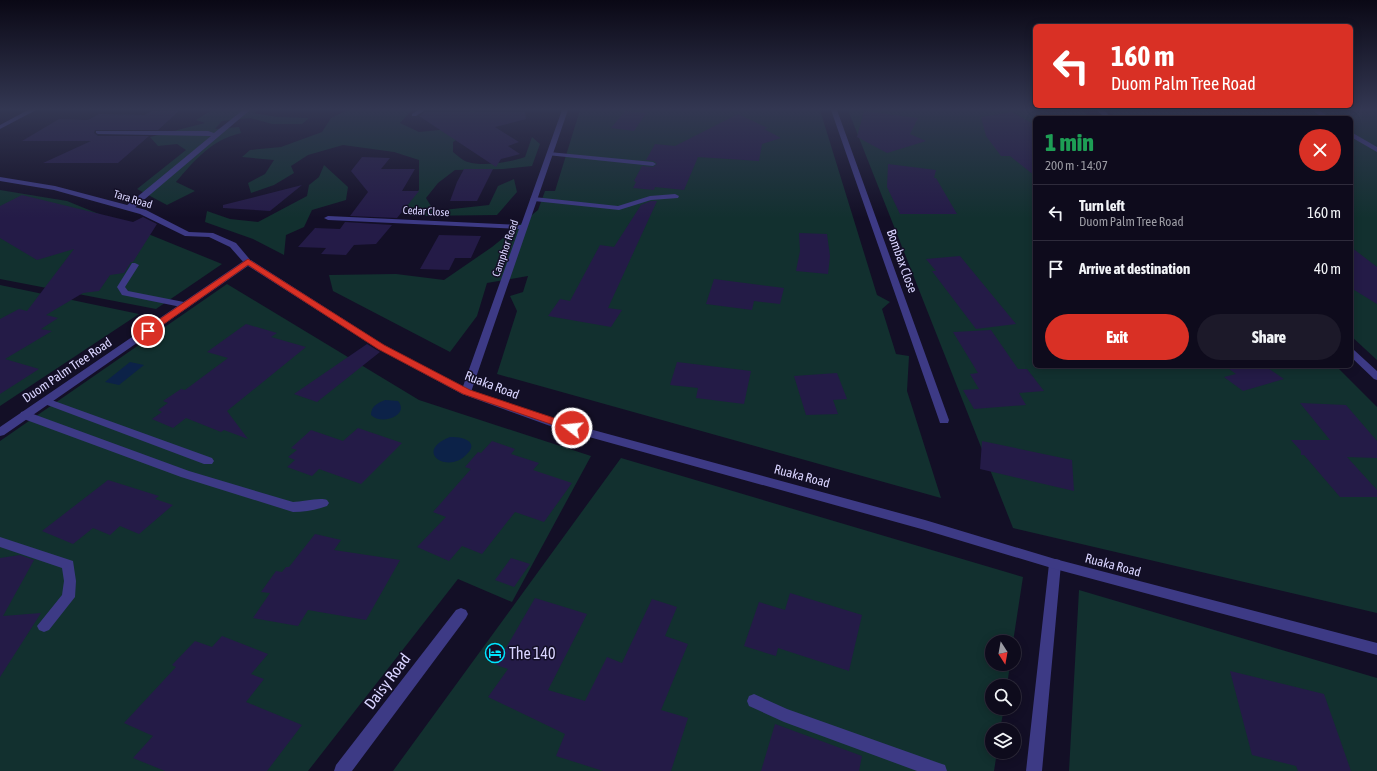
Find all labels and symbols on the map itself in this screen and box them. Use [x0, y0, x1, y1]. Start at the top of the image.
street label: Tara Road [112, 187, 154, 211]
street label: Cedar Close [402, 204, 450, 218]
street label: Camphor Road [490, 218, 520, 278]
street label: Bombax Close [884, 227, 920, 295]
pin [131, 314, 165, 348]
street label: Duom Palm Tree Road [19, 335, 115, 405]
street label: Ruaka Road [463, 368, 521, 402]
position arrow [551, 407, 593, 449]
street label: Ruaka Road [772, 461, 832, 491]
street label: Ruaka Road [1083, 550, 1143, 580]
north arrow [985, 635, 1021, 671]
hotel icon: The 140 [484, 642, 506, 664]
place label: The 140 [509, 644, 555, 662]
street label: Daisy Road [360, 650, 415, 713]

